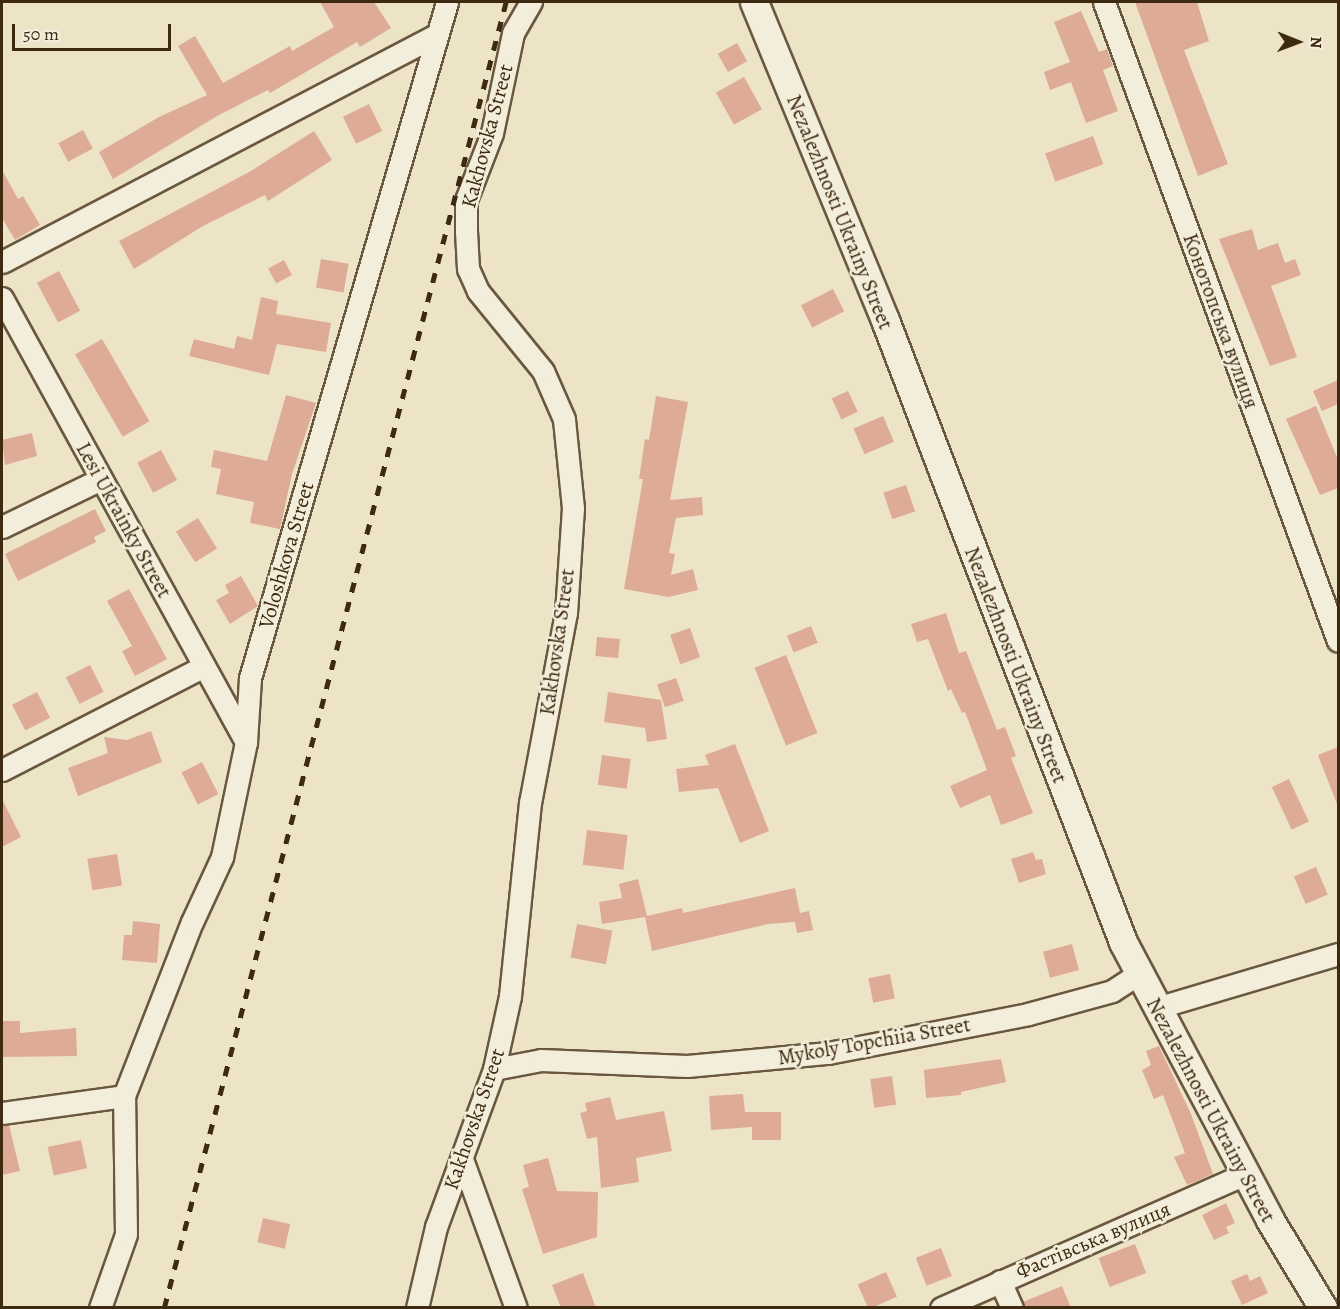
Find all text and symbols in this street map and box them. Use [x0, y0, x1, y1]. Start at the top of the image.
scale bar [15, 12, 174, 50]
north arrow [1268, 12, 1328, 72]
text: 50 m [23, 22, 59, 46]
text: N [1305, 36, 1327, 48]
street label: Kakhovska Street [456, 61, 518, 211]
street label: Nezalezhnosti Ukrainy Street [781, 91, 899, 333]
street label: Конотопська вулиця [1178, 230, 1264, 412]
street label: Lesi Ukrainky Street [71, 438, 177, 602]
street label: Voloshkova Street [253, 479, 319, 631]
street label: Nezalezhnosti Ukrainy Street [959, 543, 1073, 787]
street label: Kakhovska Street [534, 567, 580, 717]
street label: Nezalezhnosti Ukrainy Street [1141, 993, 1281, 1227]
street label: Mykoly Topchiia Street [776, 1012, 972, 1070]
street label: Kakhovska Street [438, 1045, 510, 1193]
street label: Фастівська вулиця [1012, 1196, 1174, 1284]

